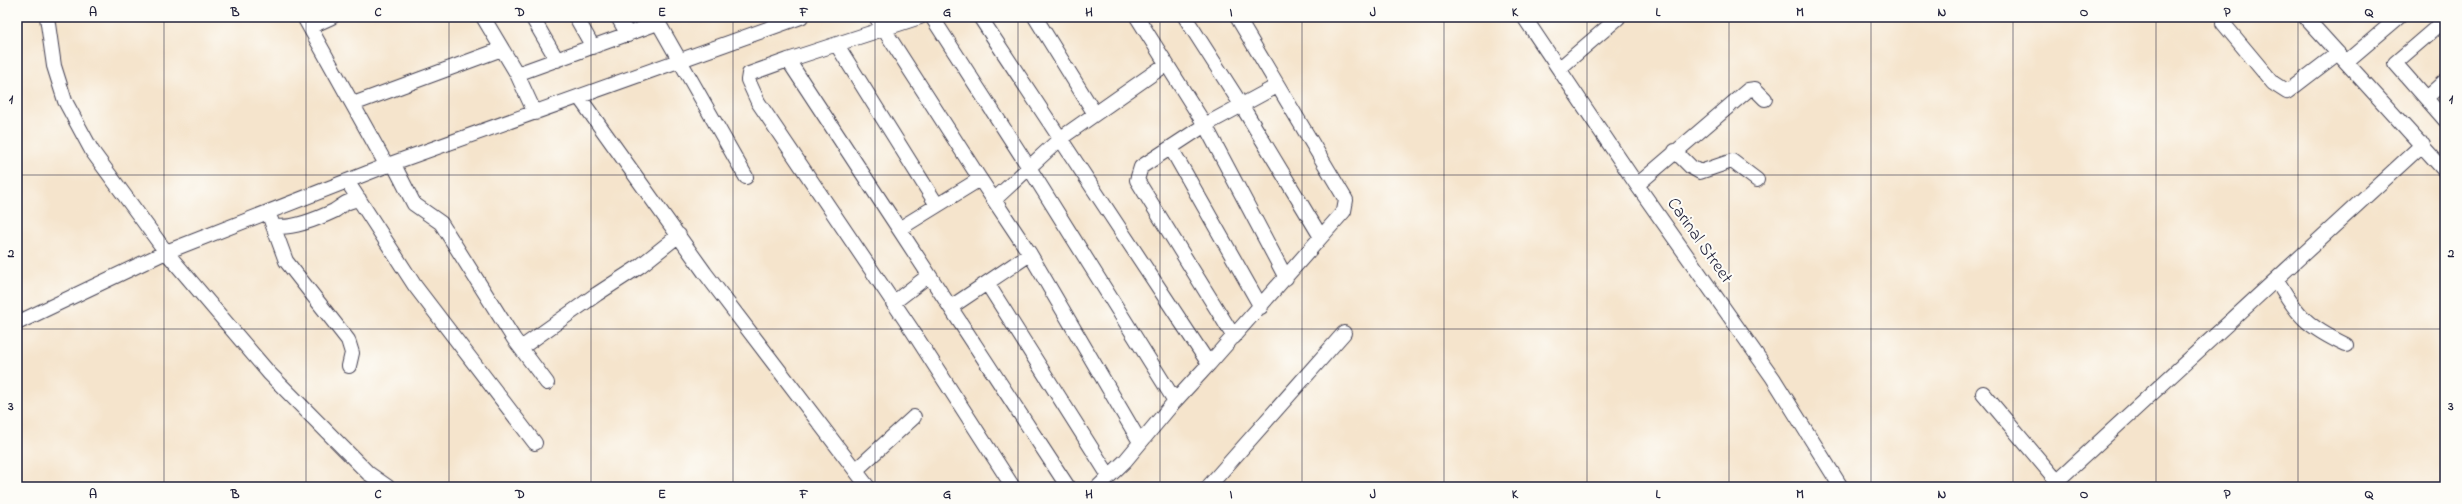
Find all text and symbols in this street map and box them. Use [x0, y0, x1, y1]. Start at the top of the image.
text: A [89, 3, 97, 22]
text: B [230, 3, 240, 22]
text: C [374, 3, 382, 22]
text: D [514, 3, 525, 22]
text: E [658, 3, 666, 22]
text: F [799, 3, 809, 22]
text: G [943, 3, 951, 22]
text: H [1085, 3, 1093, 22]
text: I [1229, 3, 1233, 22]
text: J [1370, 3, 1376, 22]
text: K [1512, 3, 1519, 22]
text: L [1656, 3, 1662, 22]
text: M [1796, 3, 1804, 22]
text: N [1938, 3, 1947, 22]
text: O [2080, 3, 2089, 22]
text: P [2224, 3, 2231, 22]
text: Q [2365, 3, 2374, 22]
text: 1 [9, 90, 14, 109]
text: 1 [2449, 90, 2454, 109]
street label: Carinal Street [1660, 193, 1738, 289]
text: 2 [7, 244, 15, 263]
text: 2 [2447, 244, 2455, 263]
text: 3 [7, 397, 14, 416]
text: 3 [2447, 397, 2454, 416]
text: A [89, 485, 97, 504]
text: B [230, 485, 240, 504]
text: C [374, 485, 382, 504]
text: D [514, 485, 525, 504]
text: E [658, 485, 666, 504]
text: F [799, 485, 809, 504]
text: G [943, 485, 951, 504]
text: H [1085, 485, 1093, 504]
text: I [1229, 485, 1233, 504]
text: J [1370, 485, 1376, 504]
text: K [1512, 485, 1519, 504]
text: L [1656, 485, 1662, 504]
text: M [1796, 485, 1804, 504]
text: N [1938, 485, 1947, 504]
text: O [2080, 485, 2089, 504]
text: P [2224, 485, 2231, 504]
text: Q [2365, 485, 2374, 504]

